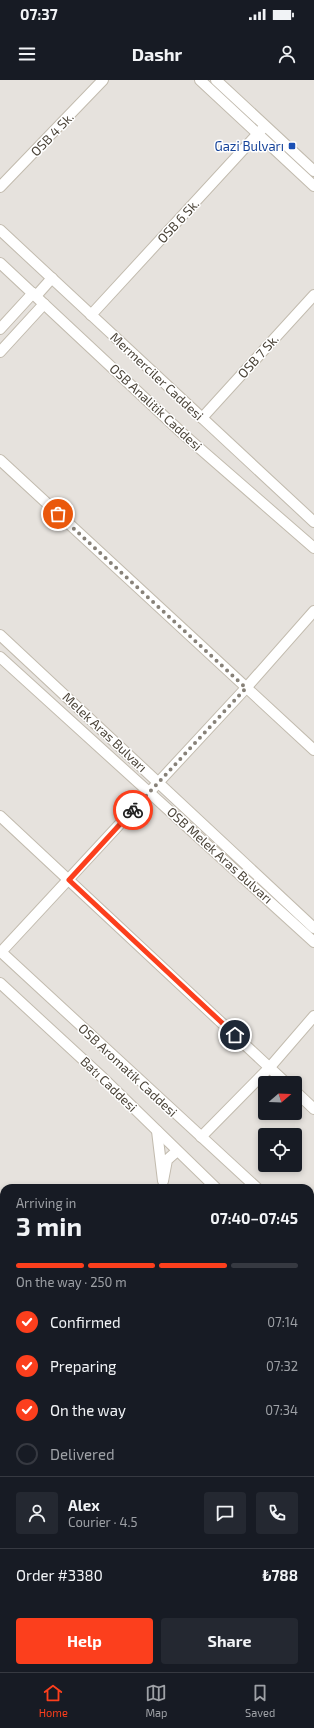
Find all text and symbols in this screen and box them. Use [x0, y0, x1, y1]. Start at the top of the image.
text: 07:37 [20, 5, 58, 23]
icon: menu [16, 43, 38, 65]
text: Dashr [132, 43, 182, 65]
icon: person [276, 43, 298, 65]
street label: OSB 4 Sk. [27, 109, 77, 159]
place label: Gazi Bulvarı [214, 138, 284, 154]
marker: Gazi Bulvarı [287, 141, 297, 151]
street label: OSB 6 Sk. [154, 196, 202, 246]
street label: Mermerciler Caddesi [107, 329, 207, 423]
street label: OSB 7 Sk. [234, 331, 282, 381]
street label: OSB Analitik Caddesi [107, 360, 205, 454]
pin [41, 497, 75, 531]
icon: bag [47, 503, 69, 525]
street label: Melek Aras Bulvarı [59, 689, 151, 775]
courier [113, 790, 153, 830]
icon: bike [122, 799, 144, 821]
street label: OSB Melek Aras Bulvarı [164, 803, 276, 907]
pin [218, 1018, 252, 1052]
street label: OSB Aromatik Caddesi [75, 1020, 181, 1120]
icon: home [224, 1024, 246, 1046]
street label: Batı Caddesi [77, 1053, 141, 1115]
north arrow [258, 1076, 302, 1120]
map controls [258, 1076, 302, 1172]
button: locate [258, 1128, 302, 1172]
text: Arriving in [16, 1195, 76, 1211]
text: 07:40–07:45 [210, 1209, 298, 1227]
text: 3 min [16, 1210, 82, 1241]
text: On the way · 250 m [16, 1274, 127, 1290]
icon: check [16, 1311, 38, 1333]
text: Confirmed [50, 1313, 121, 1331]
text: 07:14 [267, 1314, 298, 1330]
icon: check [16, 1355, 38, 1377]
text: Preparing [50, 1357, 116, 1375]
text: 07:32 [266, 1358, 298, 1374]
icon: check [16, 1399, 38, 1421]
text: On the way [50, 1401, 126, 1419]
text: 07:34 [265, 1402, 298, 1418]
text: Delivered [50, 1445, 115, 1463]
button: person [16, 1492, 58, 1534]
button: chat [204, 1492, 246, 1534]
button: phone [256, 1492, 298, 1534]
text: Alex [68, 1496, 100, 1514]
text: Courier · 4.5 [68, 1514, 137, 1530]
text: Order #3380 [16, 1566, 103, 1584]
text: ₺788 [262, 1566, 298, 1584]
button: Help [16, 1618, 153, 1664]
button: Share [161, 1618, 298, 1664]
tab: Home [39, 1682, 68, 1719]
tab: Map [145, 1682, 168, 1719]
tab: Saved [245, 1682, 275, 1719]

